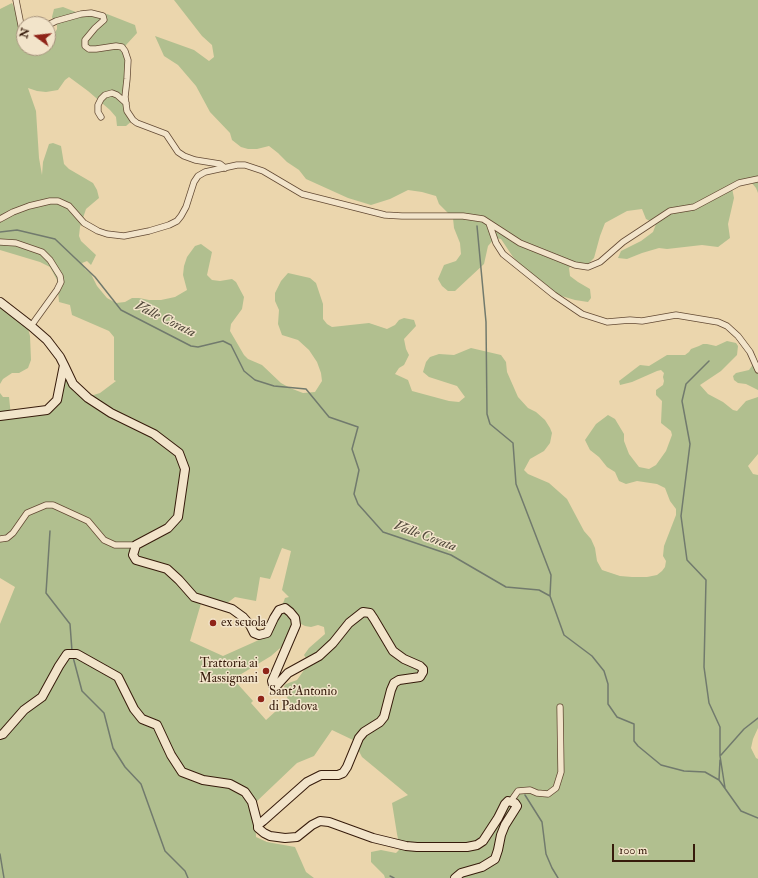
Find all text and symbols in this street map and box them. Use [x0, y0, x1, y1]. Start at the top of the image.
north arrow [16, 16, 56, 56]
text: N [17, 27, 32, 39]
water label: Valle Corata [132, 298, 198, 342]
water label: Valle Corata [391, 518, 459, 556]
place label: ex scuola [221, 615, 266, 631]
marker: ex scuola [208, 618, 218, 628]
place label: Trattoria ai Massignani [199, 656, 258, 687]
marker: Trattoria ai Massignani [261, 666, 271, 676]
place label: Sant'Antonio di Padova [269, 684, 337, 715]
marker: Sant'Antonio di Padova [256, 694, 266, 704]
scale bar [614, 836, 697, 862]
text: 100 m [619, 843, 647, 858]

